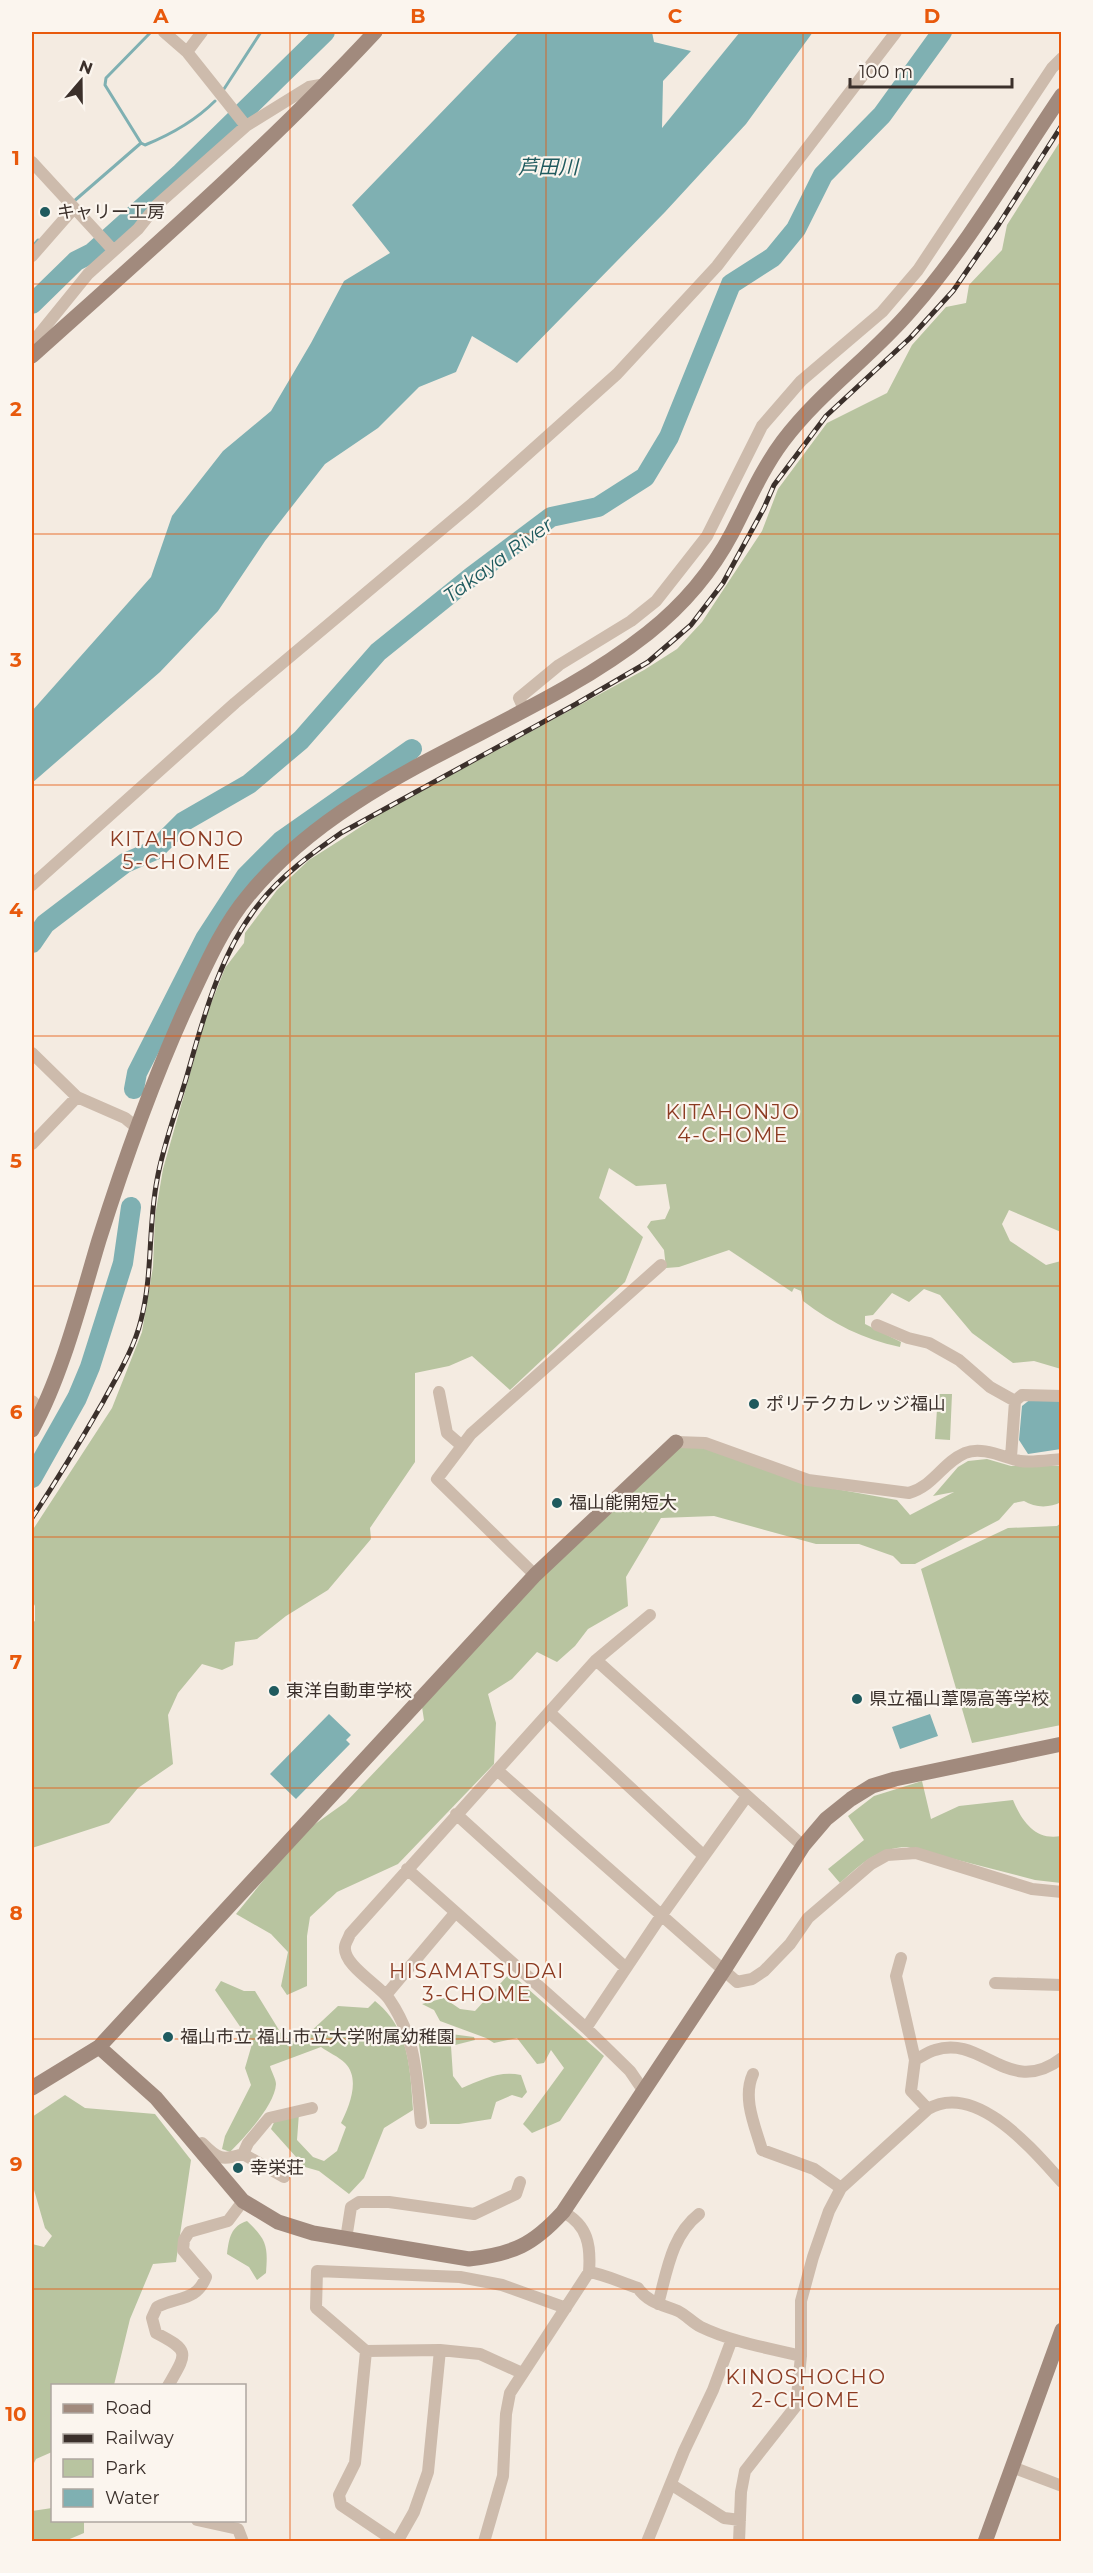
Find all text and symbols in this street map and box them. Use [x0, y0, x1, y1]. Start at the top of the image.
text: A [152, 4, 169, 28]
text: B [410, 4, 426, 28]
text: C [668, 4, 683, 28]
text: D [924, 4, 940, 28]
north arrow [51, 51, 111, 111]
scale bar [850, 51, 1012, 89]
text: N [77, 56, 95, 79]
text: 100 m [859, 61, 913, 83]
text: 1 [12, 146, 20, 170]
water label: 芦田川 [518, 155, 580, 179]
place label: キャリー工房 [57, 201, 165, 223]
marker: キャリー工房 [38, 205, 52, 219]
text: 2 [10, 397, 22, 421]
water label: Takaya River [439, 512, 558, 608]
text: 3 [9, 648, 22, 672]
district label: KITAHONJO 5-CHOME [110, 827, 244, 874]
text: 4 [9, 898, 23, 922]
district label: KITAHONJO 4-CHOME [666, 1100, 800, 1147]
text: 5 [10, 1149, 22, 1173]
place label: ポリテクカレッジ福山 [766, 1393, 946, 1415]
marker: ポリテクカレッジ福山 [747, 1397, 761, 1411]
text: 6 [10, 1400, 23, 1424]
place label: 福山能開短大 [569, 1492, 677, 1514]
marker: 福山能開短大 [550, 1496, 564, 1510]
text: 7 [10, 1650, 22, 1674]
place label: 東洋自動車学校 [286, 1680, 412, 1702]
marker: 東洋自動車学校 [267, 1684, 281, 1698]
place label: 県立福山葦陽高等学校 [869, 1688, 1049, 1710]
marker: 県立福山葦陽高等学校 [850, 1692, 864, 1706]
text: 8 [9, 1901, 23, 1925]
district label: HISAMATSUDAI 3-CHOME [389, 1959, 565, 2006]
place label: 福山市立 福山市立大学附属幼稚園 [180, 2026, 455, 2048]
marker: 福山市立 福山市立大学附属幼稚園 [161, 2030, 175, 2044]
text: 9 [10, 2152, 22, 2176]
place label: 幸栄荘 [250, 2157, 304, 2179]
marker: 幸栄荘 [231, 2161, 245, 2175]
district label: KINOSHOCHO 2-CHOME [726, 2365, 886, 2412]
legend [51, 2384, 246, 2522]
text: Road [105, 2397, 152, 2419]
text: 10 [5, 2402, 27, 2426]
text: Railway [105, 2427, 174, 2449]
text: Park [105, 2457, 146, 2479]
text: Water [105, 2487, 160, 2509]

